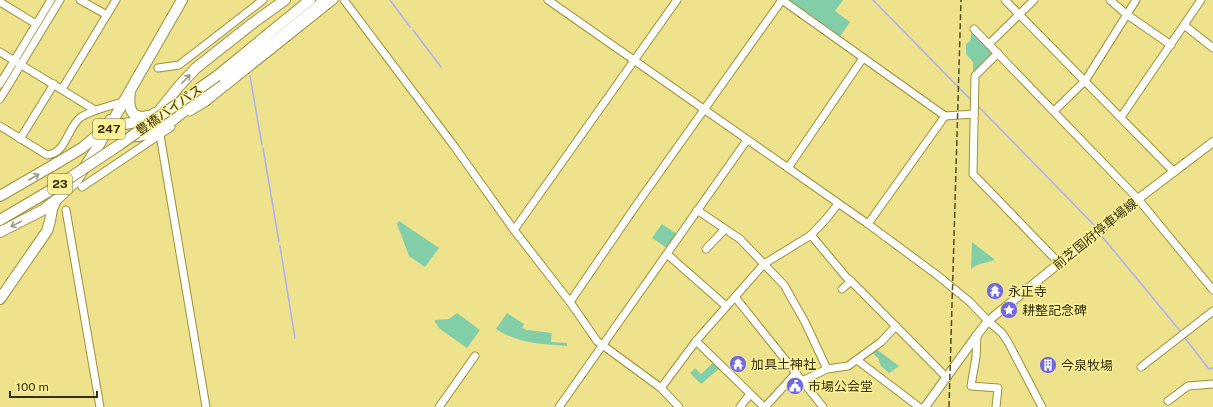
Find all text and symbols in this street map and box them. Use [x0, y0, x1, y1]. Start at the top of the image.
one-way arrow [181, 74, 190, 84]
street label: 豊橋バイパス [133, 82, 205, 138]
road number: 247 [93, 119, 125, 139]
one-way arrow [28, 172, 40, 180]
road number: 23 [48, 174, 72, 194]
street label: 前芝国府停車場線 [1050, 195, 1140, 273]
one-way arrow [10, 221, 22, 228]
temple icon: 永正寺 [985, 281, 1005, 301]
place label: 永正寺 [1008, 284, 1047, 299]
place icon: 耕整記念碑 [999, 300, 1019, 320]
place label: 耕整記念碑 [1022, 303, 1087, 318]
temple icon: 加具土神社 [728, 354, 748, 374]
building icon: 今泉牧場 [1038, 355, 1058, 375]
place label: 加具土神社 [751, 357, 816, 372]
place label: 今泉牧場 [1061, 358, 1113, 373]
scale bar [10, 373, 97, 399]
public building icon: 市場公会堂 [785, 376, 805, 396]
place label: 市場公会堂 [808, 379, 873, 394]
text: 100 m [16, 380, 49, 394]

